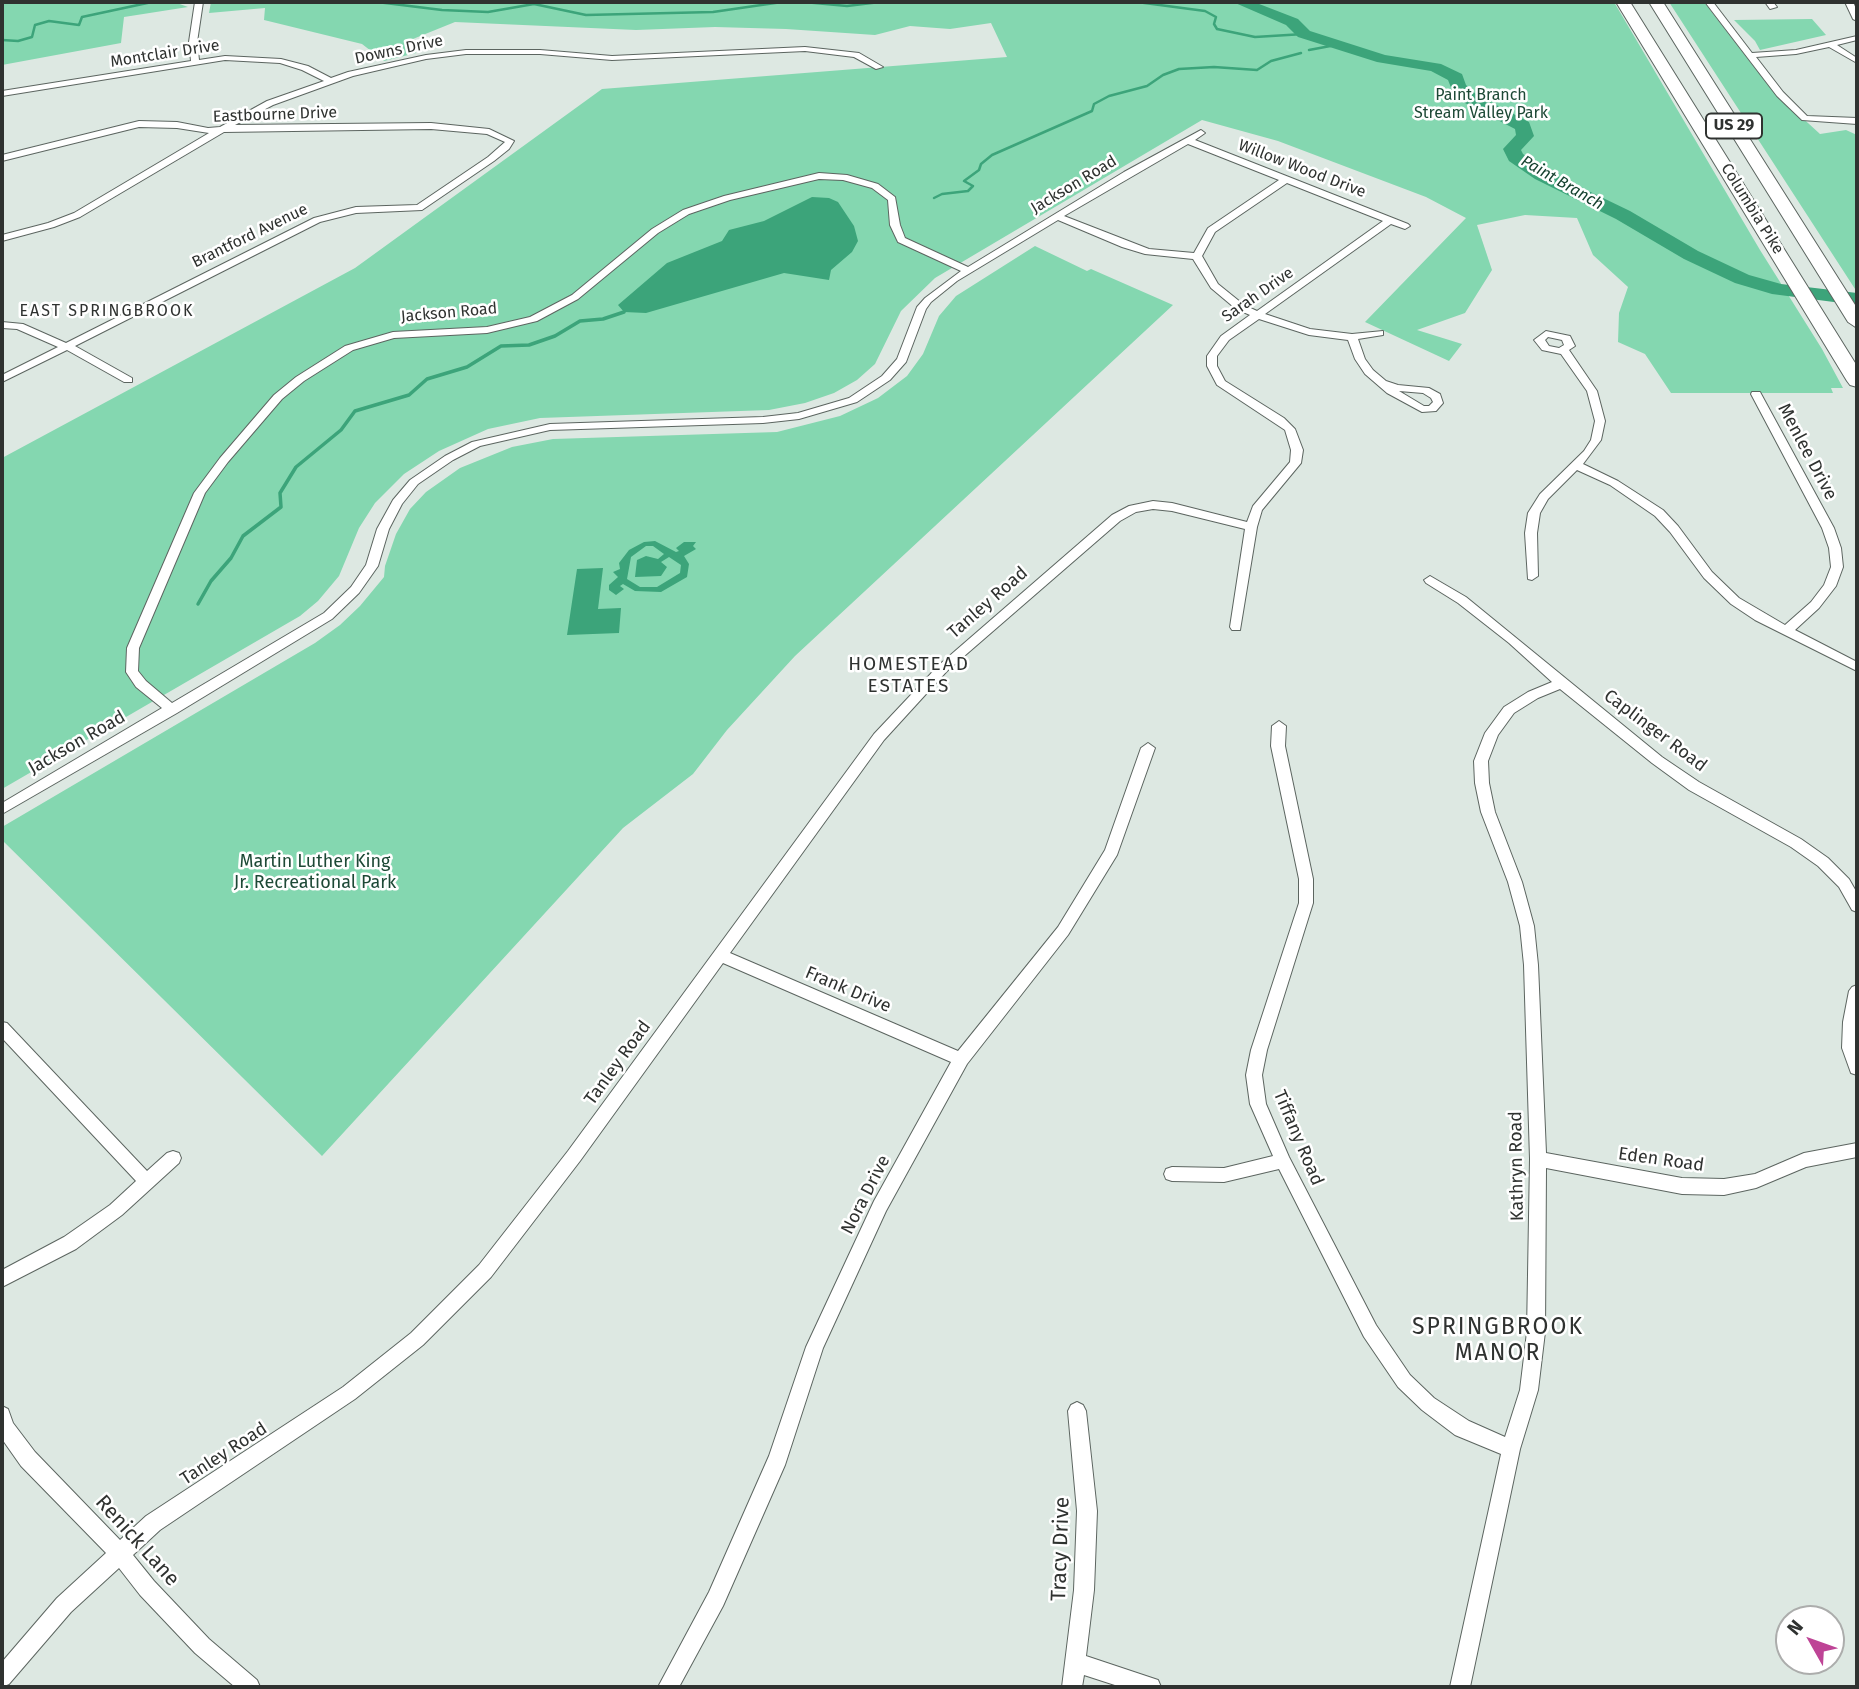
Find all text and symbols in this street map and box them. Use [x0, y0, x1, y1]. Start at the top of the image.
street label: Downs Drive [353, 31, 445, 69]
street label: Montclair Drive [109, 36, 221, 72]
park label: Paint Branch Stream Valley Park [1414, 86, 1548, 124]
street label: Eastbourne Drive [213, 103, 337, 127]
road number: US 29 [1706, 114, 1762, 138]
street label: Willow Wood Drive [1235, 136, 1369, 202]
street label: Jackson Road [1028, 152, 1120, 218]
water label: Paint Branch [1517, 152, 1607, 214]
street label: Columbia Pike [1717, 160, 1787, 258]
street label: Brantford Avenue [189, 200, 311, 272]
street label: Sarah Drive [1219, 263, 1297, 327]
street label: Jackson Road [400, 299, 498, 327]
district label: EAST SPRINGBROOK [22, 302, 192, 322]
street label: Menlee Drive [1773, 400, 1841, 504]
street label: Tanley Road [944, 562, 1032, 644]
district label: HOMESTEAD ESTATES [849, 654, 969, 698]
street label: Caplinger Road [1599, 685, 1711, 777]
street label: Jackson Road [25, 706, 129, 780]
park label: Martin Luther King Jr. Recreational Park [234, 851, 396, 894]
street label: Frank Drive [802, 962, 894, 1018]
street label: Tanley Road [580, 1017, 656, 1109]
street label: Tiffany Road [1268, 1087, 1328, 1189]
street label: Kathryn Road [1505, 1111, 1529, 1221]
street label: Eden Road [1617, 1143, 1705, 1177]
street label: Nora Drive [837, 1152, 895, 1238]
district label: SPRINGBROOK MANOR [1413, 1314, 1583, 1368]
street label: Tanley Road [177, 1418, 271, 1490]
street label: Renick Lane [90, 1490, 184, 1592]
street label: Tracy Drive [1047, 1496, 1075, 1602]
north arrow [1775, 1605, 1845, 1675]
text: N [1782, 1615, 1808, 1640]

